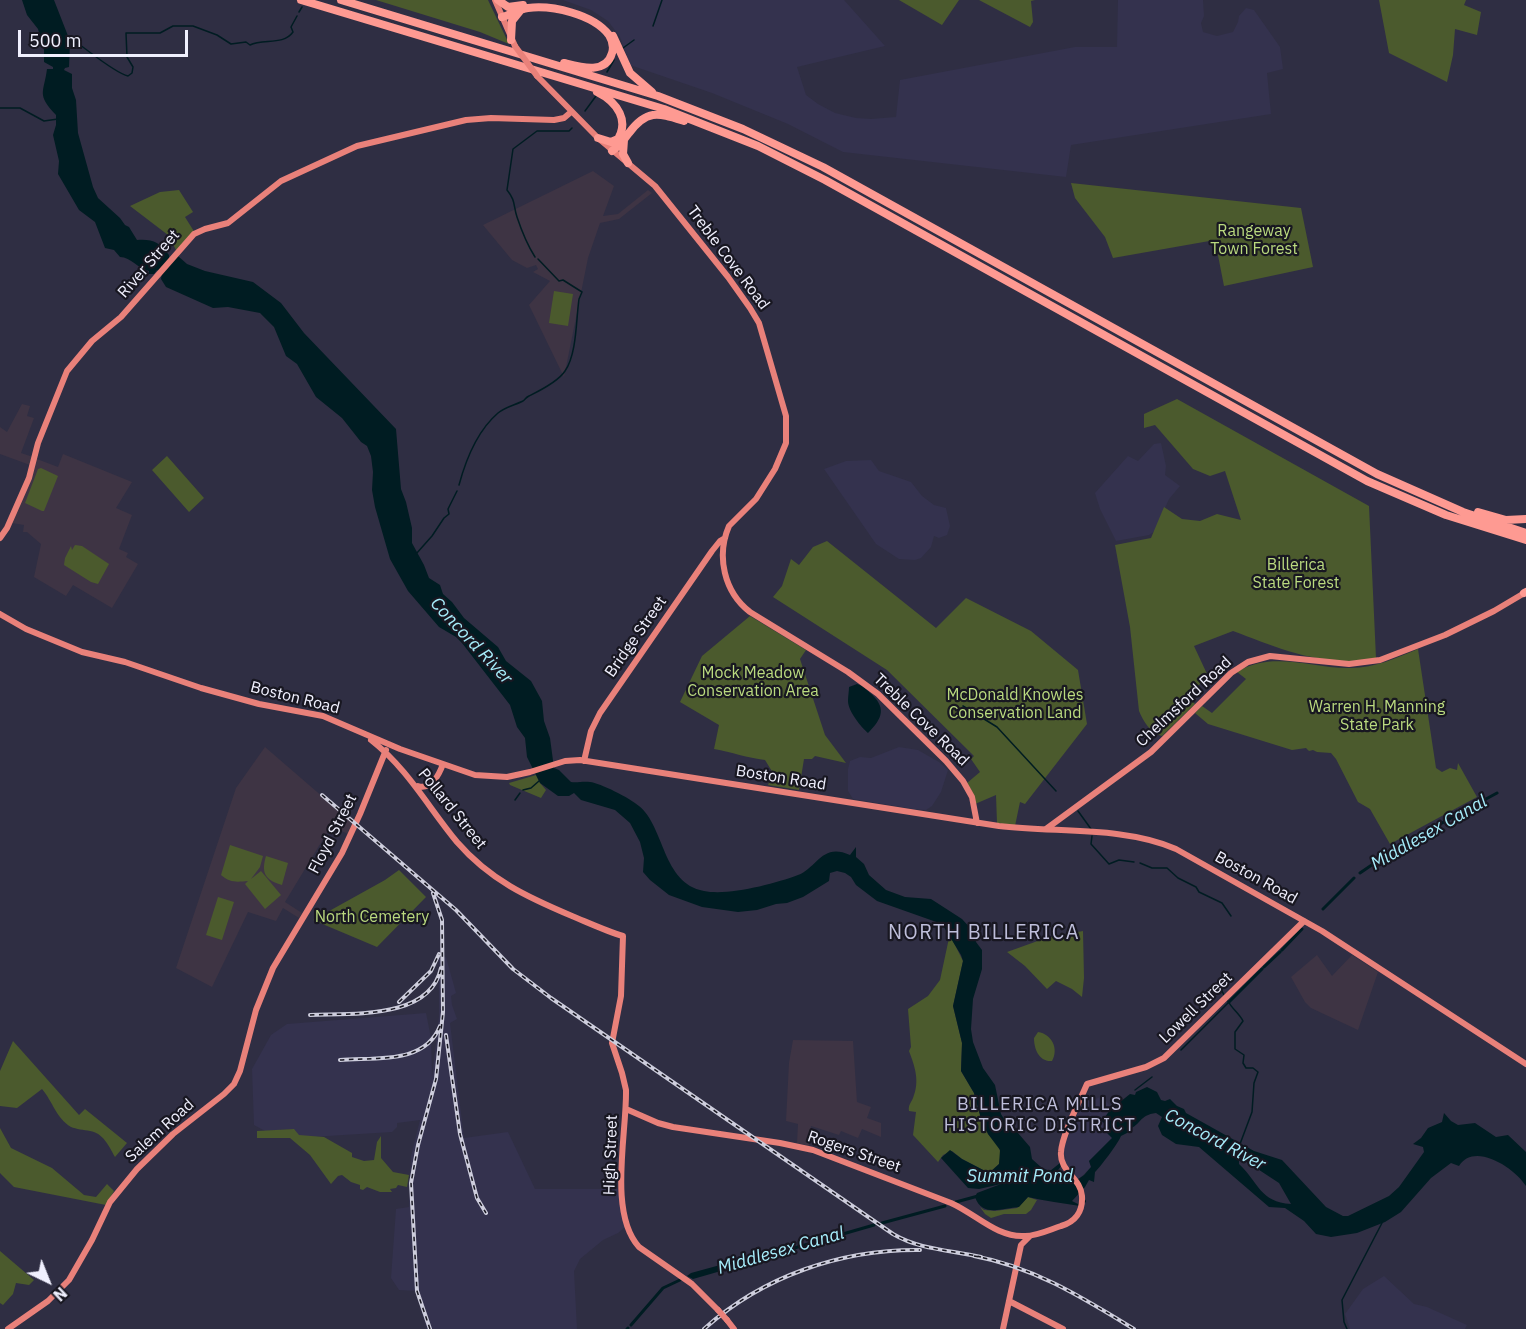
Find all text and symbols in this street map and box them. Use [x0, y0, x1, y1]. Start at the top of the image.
scale bar [21, 18, 190, 56]
text: 500 m [29, 29, 81, 52]
street label: Treble Cove Road [683, 202, 773, 314]
park label: Rangeway Town Forest [1210, 221, 1298, 259]
street label: River Street [114, 226, 184, 302]
park label: Billerica State Forest [1253, 555, 1339, 593]
water label: Concord River [425, 593, 517, 689]
street label: Bridge Street [601, 593, 671, 681]
street label: Chelmsford Road [1132, 653, 1236, 751]
park label: Mock Meadow Conservation Area [687, 663, 819, 701]
street label: Treble Cove Road [869, 670, 973, 770]
street label: Boston Road [248, 678, 342, 718]
park label: McDonald Knowles Conservation Land [947, 685, 1083, 723]
park label: Warren H. Manning State Park [1309, 697, 1445, 735]
street label: Boston Road [734, 761, 828, 795]
street label: Pollard Street [414, 765, 490, 853]
street label: Floyd Street [305, 791, 361, 877]
water label: Middlesex Canal [1367, 791, 1491, 875]
street label: Boston Road [1211, 847, 1301, 909]
park label: North Cemetery [315, 907, 429, 927]
district label: NORTH BILLERICA [888, 921, 1080, 945]
street label: Lowell Street [1156, 968, 1236, 1048]
district label: BILLERICA MILLS HISTORIC DISTRICT [944, 1094, 1136, 1136]
street label: Salem Road [122, 1095, 198, 1167]
water label: Concord River [1161, 1104, 1269, 1176]
street label: High Street [600, 1114, 622, 1196]
street label: Rogers Street [805, 1127, 903, 1177]
water label: Summit Pond [967, 1166, 1073, 1188]
water label: Middlesex Canal [715, 1223, 847, 1279]
north arrow [18, 1251, 78, 1311]
text: N [49, 1283, 71, 1305]

